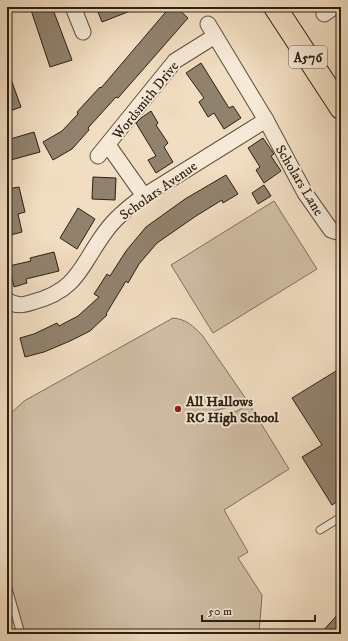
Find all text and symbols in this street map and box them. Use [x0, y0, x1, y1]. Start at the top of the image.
road number: A576 [289, 46, 327, 68]
street label: Wordsmith Drive [108, 58, 183, 144]
street label: Scholars Lane [271, 142, 327, 219]
street label: Scholars Avenue [116, 157, 201, 224]
place label: All Hallows RC High School [185, 393, 279, 427]
marker: All Hallows RC High School [173, 404, 183, 414]
scale bar [202, 597, 315, 623]
text: 50 m [208, 604, 232, 619]

